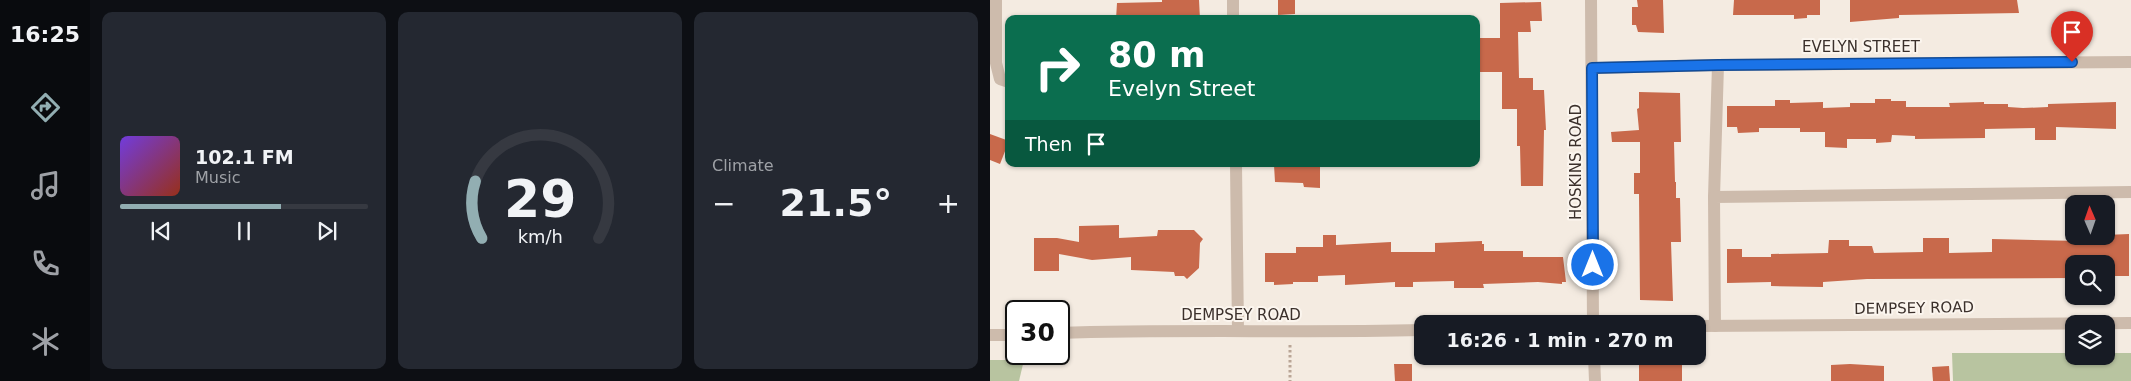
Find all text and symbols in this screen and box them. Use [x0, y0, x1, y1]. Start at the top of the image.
pin [2051, 11, 2093, 62]
icon: arrive [2058, 18, 2086, 46]
text: 16:25 [10, 22, 80, 47]
icon: right [1025, 35, 1090, 100]
text: 80 m [1108, 35, 1205, 75]
street label: EVELYN STREET [1802, 38, 1921, 56]
text: Evelyn Street [1108, 76, 1255, 101]
icon: directions [28, 90, 63, 125]
street label: HOSKINS ROAD [1567, 104, 1585, 220]
icon: arrive [1082, 130, 1110, 158]
text: Then [1025, 133, 1072, 155]
text: 102.1 FM [195, 146, 294, 168]
text: Climate [712, 156, 774, 175]
icon: music [28, 168, 63, 203]
text: Music [195, 168, 241, 187]
text: 29 [504, 169, 576, 229]
text: 21.5° [780, 181, 892, 225]
text: − [712, 187, 735, 220]
text: + [937, 187, 960, 220]
north arrow [2065, 195, 2115, 245]
map controls [2065, 195, 2115, 365]
icon: previous [147, 217, 175, 245]
icon: pause [230, 217, 258, 245]
icon: next [313, 217, 341, 245]
text: km/h [517, 226, 563, 247]
position arrow [1566, 238, 1618, 290]
icon: phone [28, 246, 63, 281]
button: search [2065, 255, 2115, 305]
street label: DEMPSEY ROAD [1854, 298, 1974, 318]
speed limit sign: 30 [1005, 300, 1070, 365]
street label: DEMPSEY ROAD [1181, 306, 1301, 324]
button: layers [2065, 315, 2115, 365]
icon: climate [28, 324, 63, 359]
text: 16:26 · 1 min · 270 m [1446, 329, 1674, 351]

